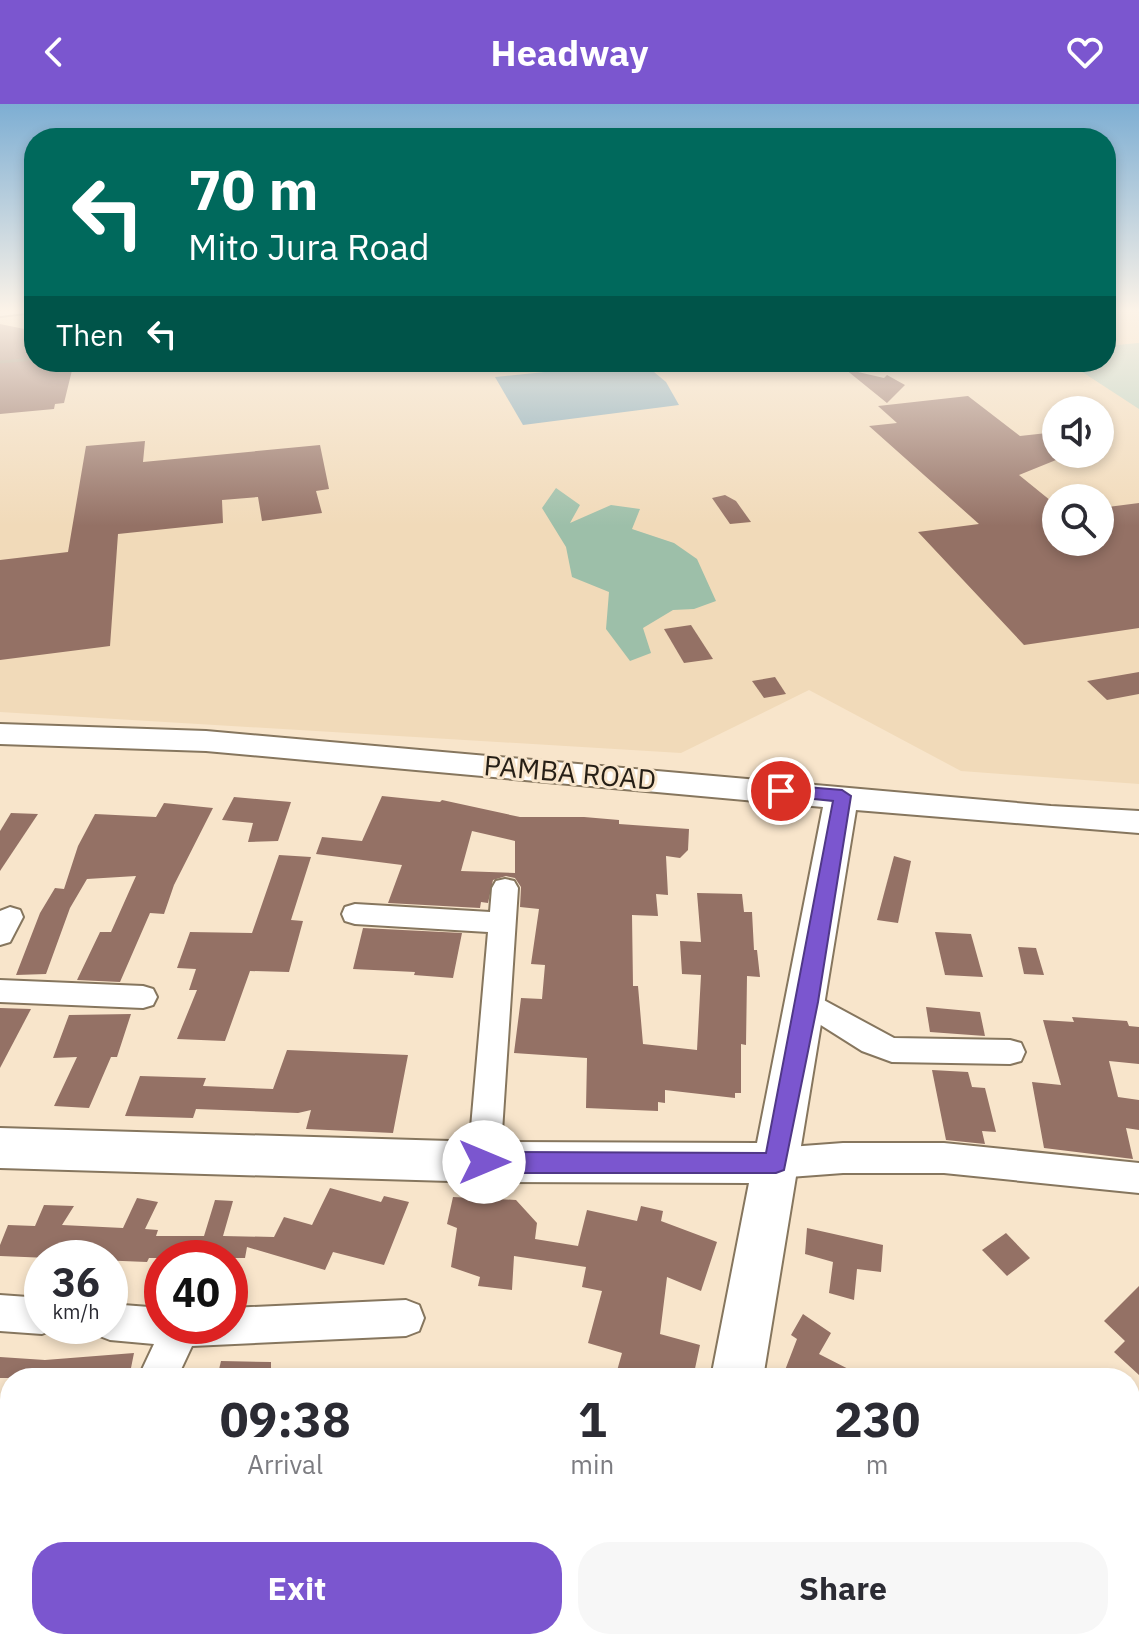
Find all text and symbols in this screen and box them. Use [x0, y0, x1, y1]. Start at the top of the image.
text: Headway [491, 29, 648, 76]
icon: back [32, 30, 76, 74]
icon: heart [1063, 30, 1107, 74]
text: 70 m [188, 153, 318, 225]
icon: left [56, 160, 160, 264]
text: Mito Jura Road [188, 223, 430, 270]
icon: left [140, 312, 184, 356]
text: Then [56, 315, 124, 354]
map controls [1042, 396, 1114, 556]
button: sound [1042, 396, 1114, 468]
button: search [1042, 484, 1114, 556]
street label: PAMBA ROAD [482, 746, 658, 798]
pin [747, 757, 815, 825]
icon: arrive [759, 769, 803, 813]
position arrow [442, 1120, 526, 1204]
speed limit sign: 40 [144, 1240, 248, 1344]
text: 36 [52, 1256, 100, 1308]
text: km/h [52, 1298, 100, 1325]
text: 09:38 [220, 1388, 351, 1450]
text: 1 [578, 1388, 607, 1450]
text: 230 [834, 1388, 920, 1450]
text: Arrival [247, 1447, 323, 1481]
text: min [570, 1447, 614, 1481]
text: m [866, 1447, 888, 1481]
button: Exit [32, 1542, 562, 1634]
button: Share [578, 1542, 1108, 1634]

